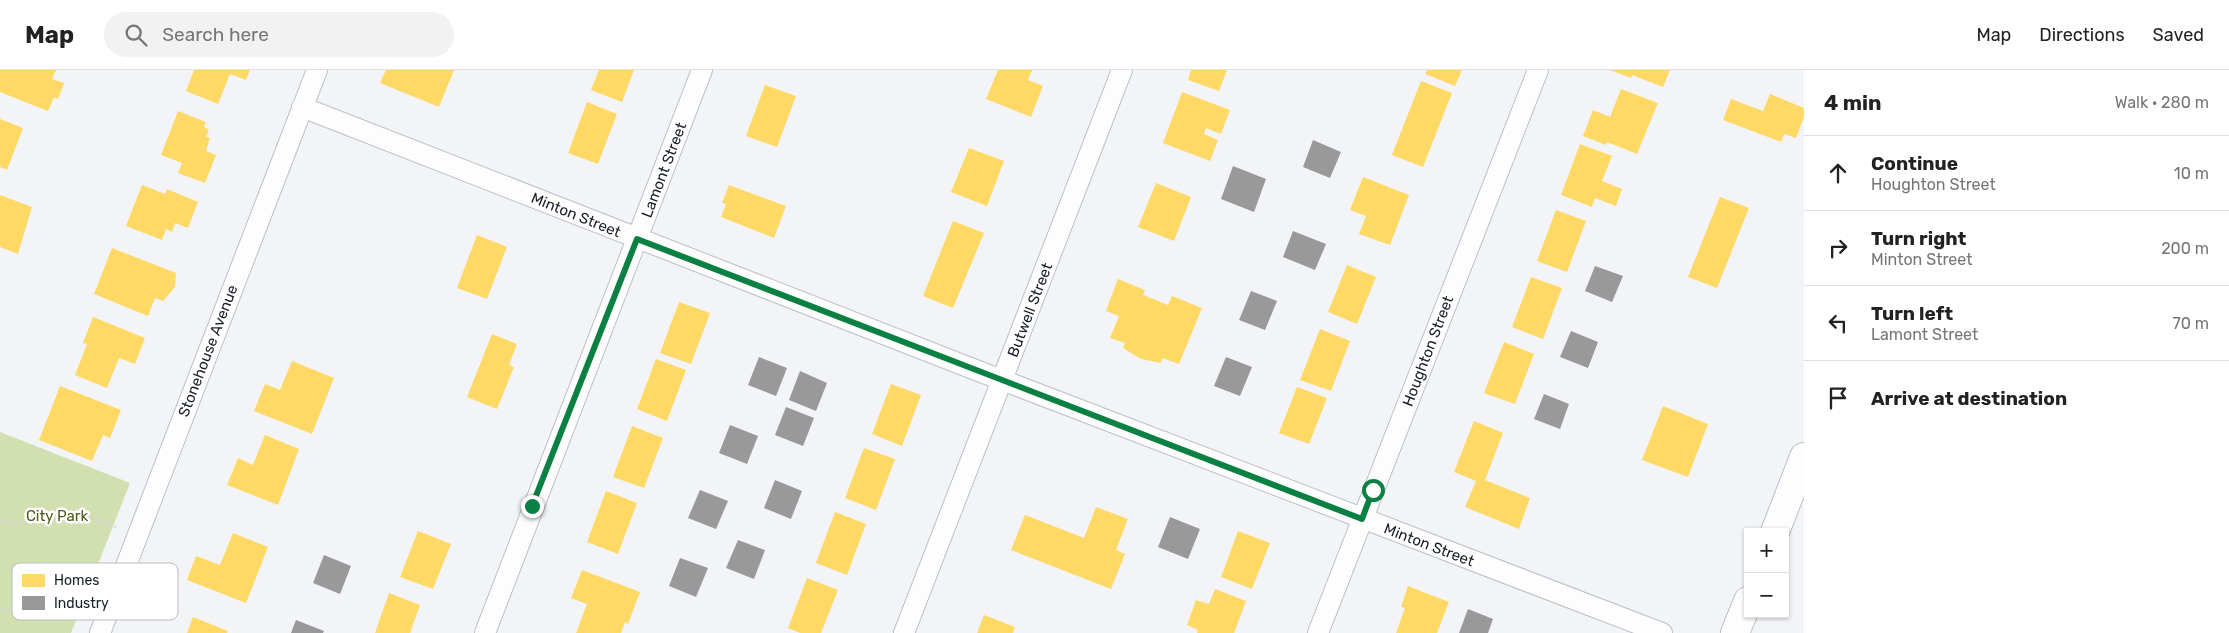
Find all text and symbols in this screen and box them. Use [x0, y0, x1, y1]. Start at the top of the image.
search box [104, 12, 454, 57]
text: Map [25, 21, 74, 49]
icon: search [122, 21, 150, 49]
text: Search here [162, 23, 269, 46]
text: Map [1976, 24, 2011, 46]
text: Directions [2039, 24, 2125, 46]
text: Saved [2153, 24, 2204, 46]
text: 4 min [1824, 90, 1882, 115]
text: Walk · 280 m [2115, 93, 2209, 112]
street label: Lamont Street [638, 120, 690, 220]
text: Continue [1871, 152, 1958, 175]
icon: ahead [1824, 159, 1852, 187]
text: 10 m [2174, 164, 2209, 183]
text: Houghton Street [1871, 175, 1996, 194]
street label: Minton Street [529, 189, 624, 241]
text: Turn right [1871, 227, 1966, 250]
icon: right [1824, 234, 1852, 262]
text: 200 m [2161, 239, 2209, 258]
text: Minton Street [1871, 250, 1972, 269]
street label: Butwell Street [1004, 260, 1056, 360]
street label: Stonehouse Avenue [175, 282, 241, 420]
street label: Houghton Street [1399, 293, 1457, 409]
text: Turn left [1871, 302, 1953, 325]
icon: left [1824, 309, 1852, 337]
text: 70 m [2172, 314, 2209, 333]
text: Lamont Street [1871, 325, 1978, 344]
icon: arrive [1824, 384, 1852, 412]
text: Arrive at destination [1871, 387, 2067, 410]
route start [1362, 479, 1385, 502]
route end [521, 495, 544, 518]
park label: City Park [26, 507, 88, 525]
street label: Minton Street [1381, 520, 1477, 570]
map controls [1744, 528, 1789, 618]
button: + [1744, 528, 1789, 573]
legend [12, 563, 178, 620]
text: Homes [54, 572, 99, 589]
button: − [1744, 573, 1789, 618]
text: Industry [54, 595, 109, 612]

